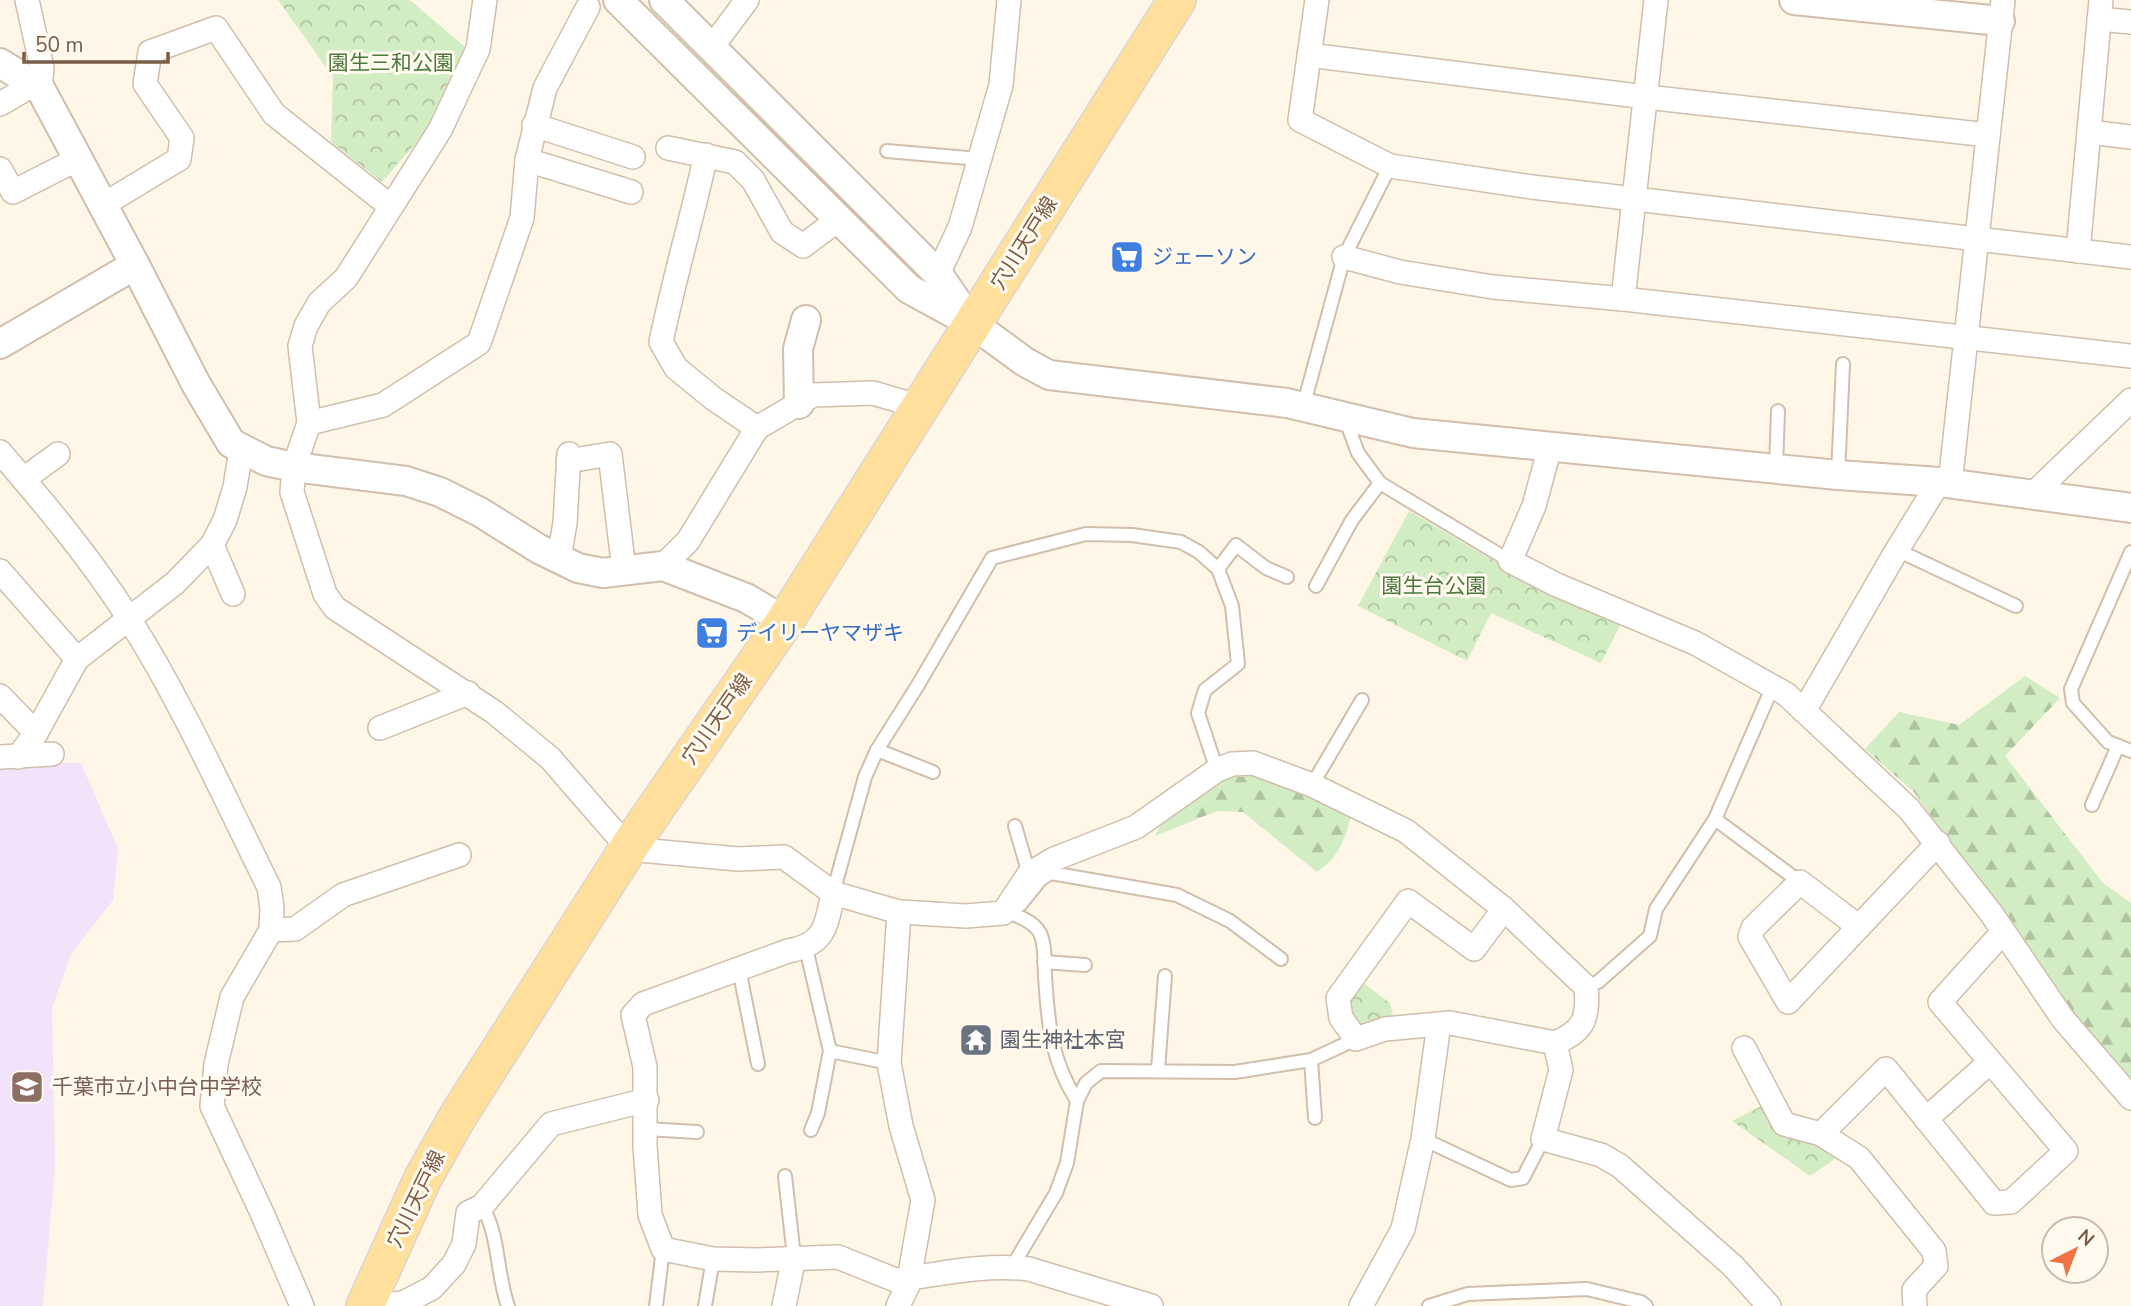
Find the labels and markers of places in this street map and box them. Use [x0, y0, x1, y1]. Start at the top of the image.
supermarket icon: ジェーソン [1108, 238, 1146, 276]
place label: ジェーソン [1152, 243, 1257, 271]
supermarket icon: デイリーヤマザキ [693, 614, 731, 652]
place label: デイリーヤマザキ [736, 619, 904, 647]
temple icon: 園生神社本宮 [957, 1021, 995, 1059]
place label: 園生神社本宮 [1000, 1026, 1126, 1054]
school or university icon: 千葉市立小中台中学校 [8, 1068, 46, 1106]
place label: 千葉市立小中台中学校 [52, 1073, 262, 1101]

